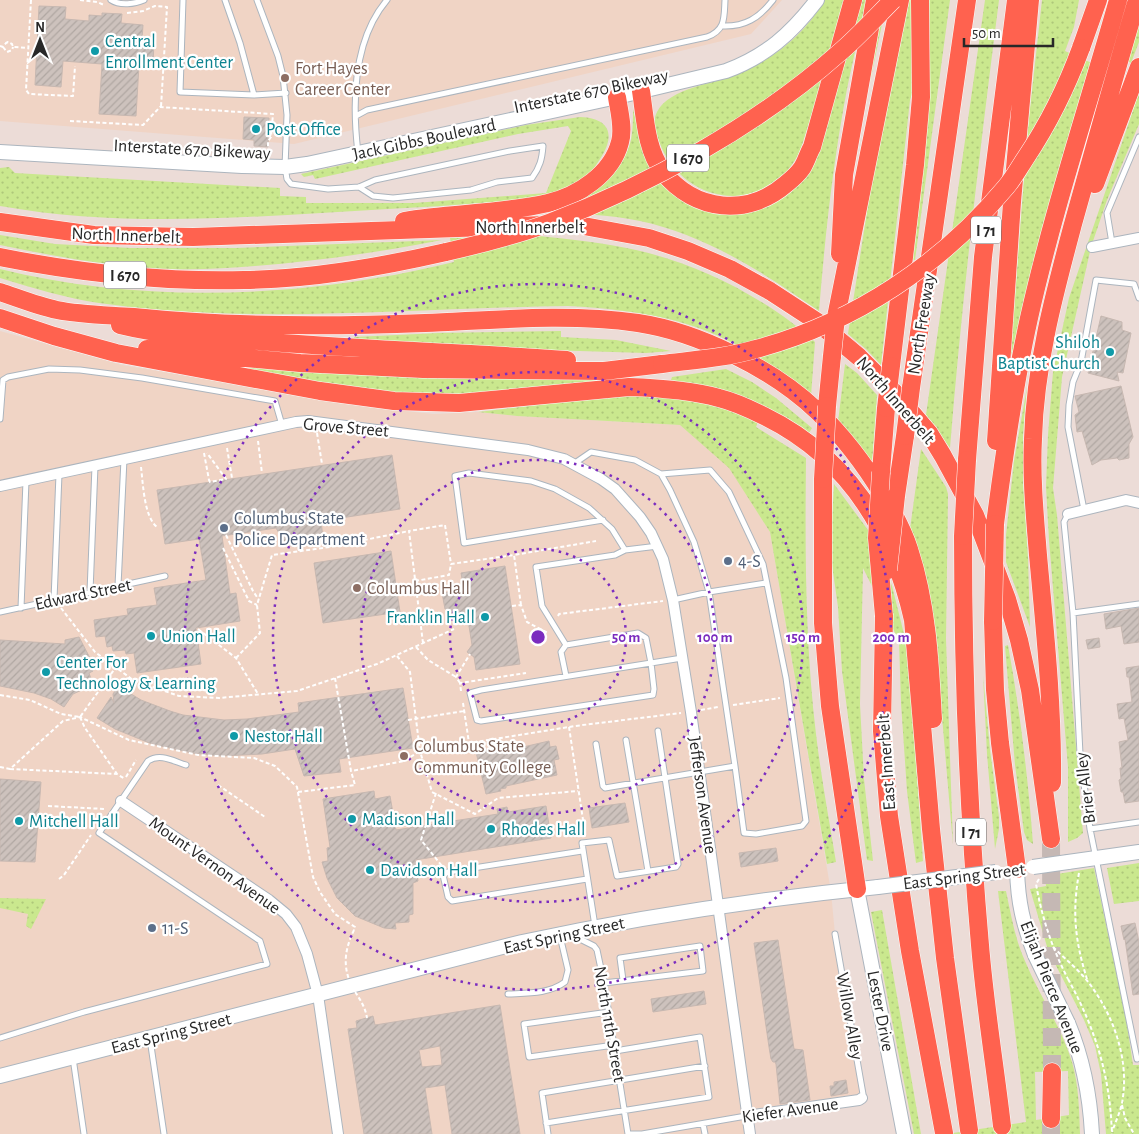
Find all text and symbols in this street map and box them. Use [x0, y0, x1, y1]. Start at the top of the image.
north arrow [15, 15, 65, 65]
scale bar [964, 15, 1053, 47]
text: N [35, 21, 45, 35]
text: 50 m [972, 26, 1001, 41]
place label: Central Enrollment Center [105, 33, 233, 72]
marker: Central Enrollment Center [89, 45, 101, 57]
place label: Fort Hayes Career Center [295, 60, 390, 99]
street label: Interstate 670 Bikeway [512, 67, 670, 117]
marker: Fort Hayes Career Center [279, 72, 291, 84]
street label: Jack Gibbs Boulevard [351, 116, 497, 164]
place label: Post Office [266, 121, 341, 139]
marker: Post Office [250, 123, 262, 135]
street label: Interstate 670 Bikeway [113, 137, 271, 163]
road number: I 670 [667, 144, 709, 172]
road number: I 71 [971, 216, 1001, 244]
street label: North Innerbelt [475, 219, 585, 237]
street label: North Innerbelt [71, 225, 181, 247]
road number: I 670 [104, 262, 146, 288]
street label: North Freeway [905, 272, 939, 376]
place label: Shiloh Baptist Church [998, 334, 1100, 373]
marker: Shiloh Baptist Church [1104, 346, 1116, 358]
street label: North Innerbelt [853, 353, 938, 448]
street label: Grove Street [302, 415, 390, 441]
place label: Columbus State Police Department [234, 510, 365, 549]
marker: Columbus State Police Department [218, 522, 230, 534]
place label: 4-S [738, 553, 761, 571]
marker: 4-S [722, 555, 734, 567]
street label: Edward Street [33, 576, 133, 614]
place label: Columbus Hall [367, 580, 470, 598]
marker: Columbus Hall [351, 582, 363, 594]
place label: Franklin Hall [386, 609, 475, 627]
marker: Franklin Hall [479, 611, 491, 623]
place label: Union Hall [161, 628, 236, 646]
centre of rings [529, 628, 547, 646]
marker: Union Hall [145, 630, 157, 642]
text: 50 m [612, 630, 640, 645]
text: 100 m [697, 630, 733, 645]
text: 150 m [786, 630, 820, 645]
text: 200 m [872, 630, 910, 645]
place label: Center For Technology & Learning [56, 654, 216, 693]
marker: Center For Technology & Learning [40, 666, 52, 678]
street label: East Innerbelt [875, 713, 899, 811]
place label: Nestor Hall [244, 728, 323, 746]
marker: Nestor Hall [228, 730, 240, 742]
street label: Jefferson Avenue [685, 735, 719, 855]
place label: Columbus State Community College [414, 738, 551, 777]
marker: Columbus State Community College [398, 750, 410, 762]
street label: Brier Alley [1073, 751, 1099, 825]
place label: Madison Hall [362, 811, 455, 829]
place label: Mitchell Hall [29, 813, 119, 831]
marker: Madison Hall [346, 813, 358, 825]
street label: Mount Vernon Avenue [145, 814, 283, 918]
marker: Mitchell Hall [13, 815, 25, 827]
road number: I 71 [956, 819, 986, 846]
place label: Rhodes Hall [501, 821, 585, 839]
marker: Rhodes Hall [485, 823, 497, 835]
street label: East Spring Street [902, 861, 1027, 893]
place label: Davidson Hall [380, 862, 478, 880]
marker: Davidson Hall [364, 864, 376, 876]
street label: East Spring Street [502, 914, 627, 958]
street label: Elijah Pierce Avenue [1016, 918, 1086, 1056]
place label: 11-S [162, 920, 188, 938]
marker: 11-S [146, 922, 158, 934]
street label: North 11th Street [590, 965, 628, 1084]
street label: Lester Drive [863, 969, 897, 1053]
street label: Willow Alley [832, 971, 866, 1062]
street label: East Spring Street [109, 1010, 233, 1058]
street label: Kiefer Avenue [741, 1095, 840, 1127]

